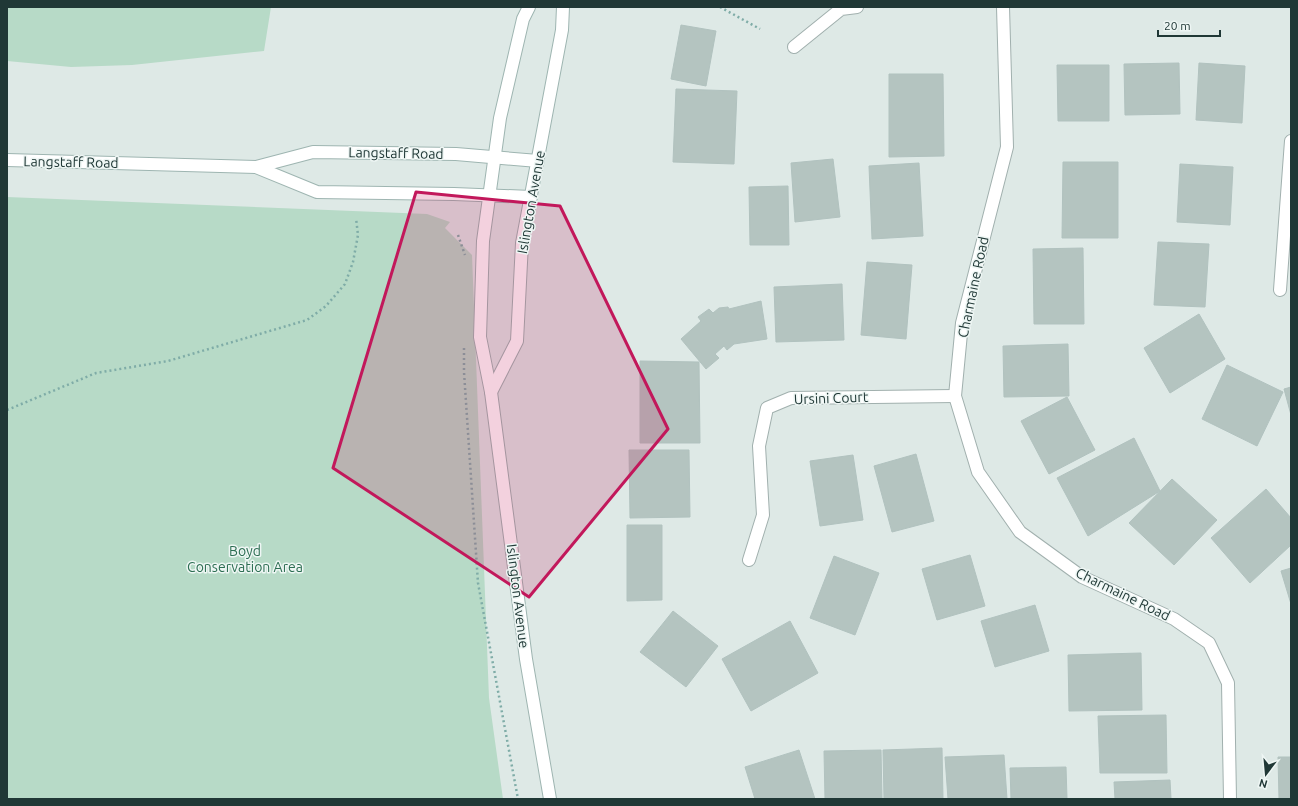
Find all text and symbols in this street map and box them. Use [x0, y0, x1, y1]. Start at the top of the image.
scale bar [1158, 12, 1220, 38]
text: 20 m [1164, 19, 1191, 32]
street label: Langstaff Road [348, 144, 444, 162]
street label: Islington Avenue [514, 149, 548, 255]
street label: Langstaff Road [23, 153, 119, 171]
street label: Charmaine Road [954, 235, 992, 339]
street label: Ursini Court [793, 389, 869, 407]
park label: Boyd Conservation Area [187, 543, 303, 575]
street label: Islington Avenue [504, 543, 532, 649]
street label: Charmaine Road [1073, 564, 1173, 624]
north arrow [1246, 754, 1286, 794]
text: N [1258, 777, 1269, 791]

